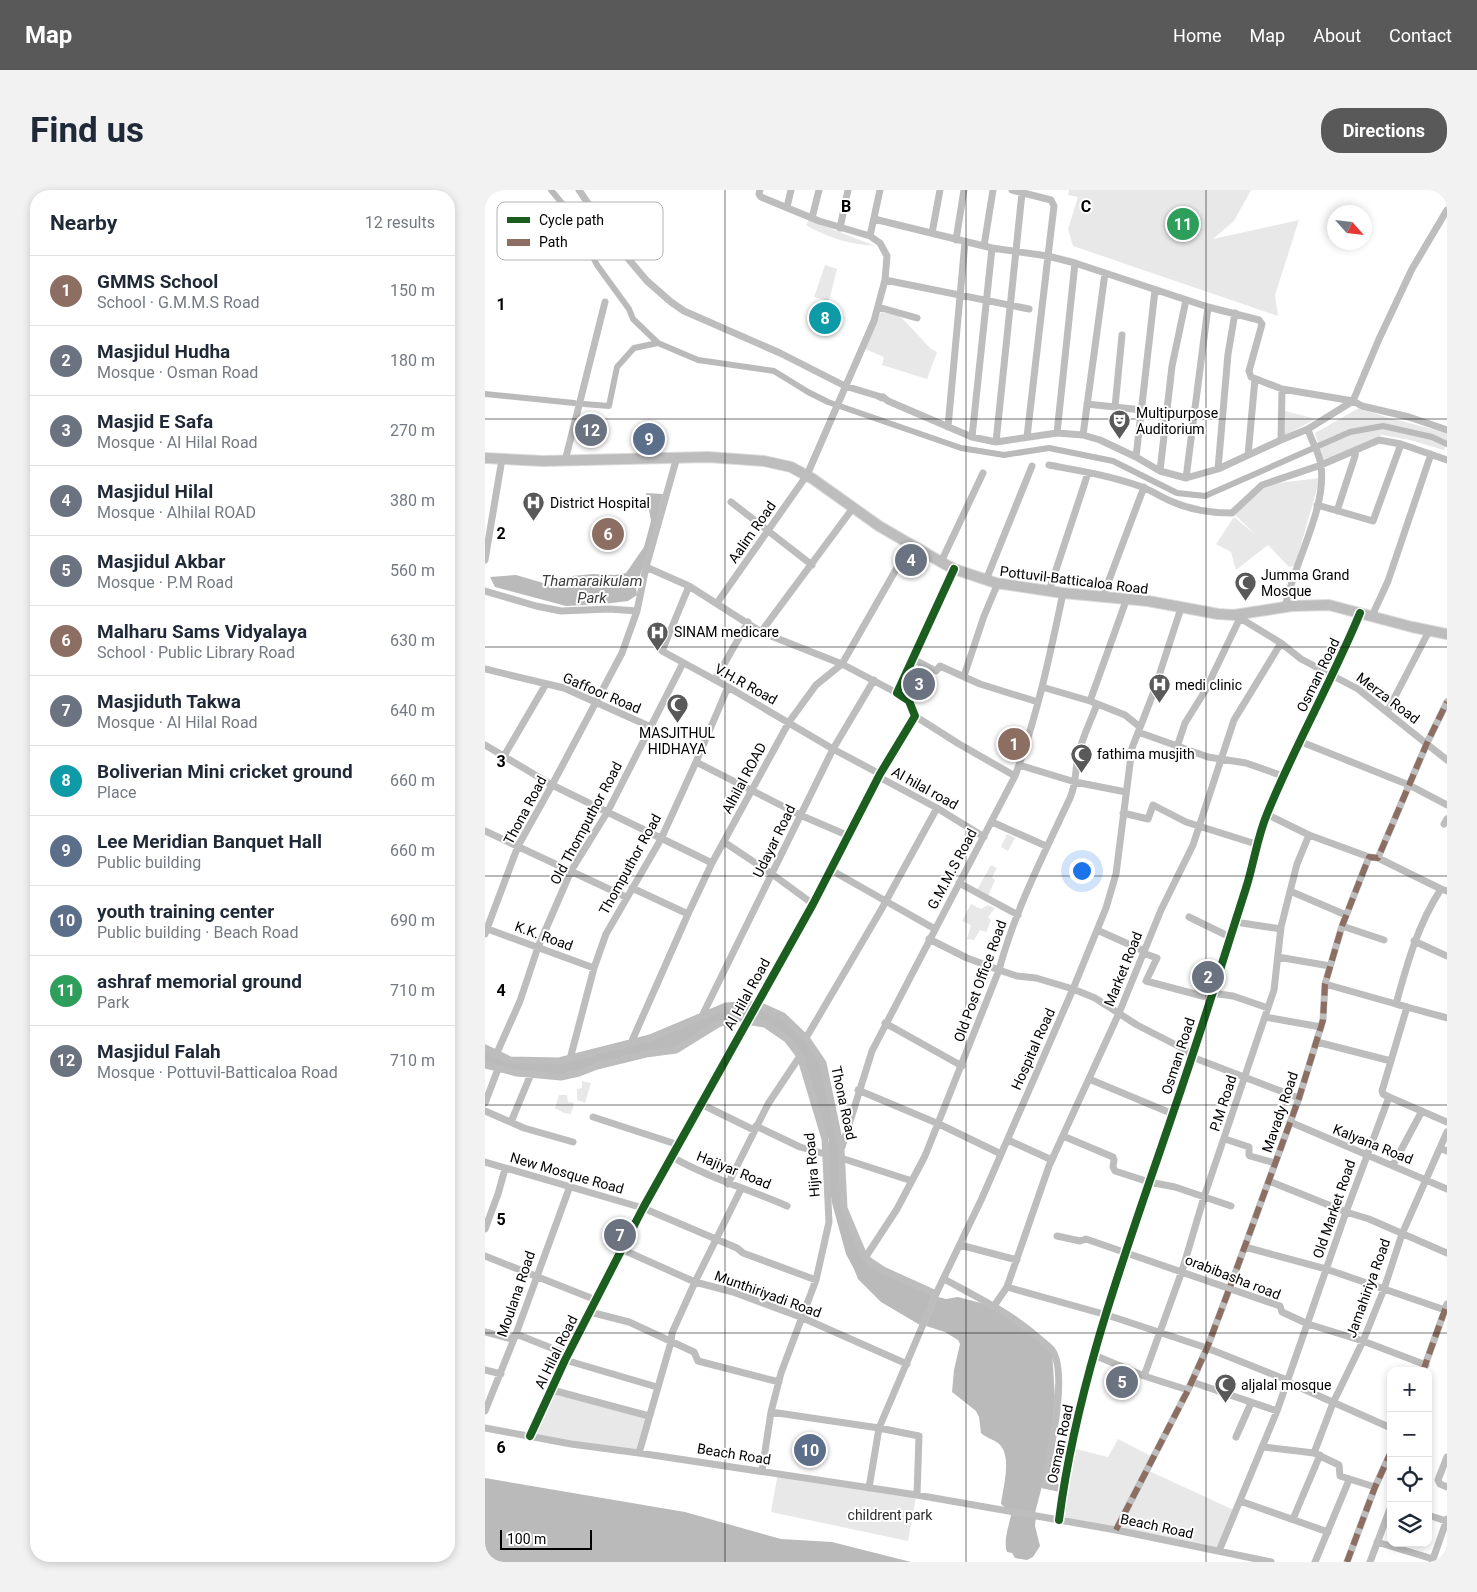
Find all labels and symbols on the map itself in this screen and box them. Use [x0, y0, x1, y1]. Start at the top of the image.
text: B [841, 197, 851, 216]
text: C [1081, 197, 1091, 216]
legend [497, 202, 663, 260]
pin: 11 [1167, 205, 1199, 243]
north arrow [1327, 205, 1372, 250]
text: Cycle path [539, 212, 604, 228]
text: Path [539, 234, 568, 250]
text: 1 [496, 295, 506, 314]
pin: 8 [809, 299, 841, 337]
place label: Multipurpose Auditorium [1136, 405, 1218, 437]
theatre icon: Multipurpose Auditorium [1108, 409, 1132, 440]
pin: 12 [575, 411, 607, 449]
pin: 9 [633, 420, 665, 458]
hospital icon: District Hospital [522, 491, 546, 522]
place label: District Hospital [550, 495, 650, 511]
street label: Aalim Road [725, 498, 779, 566]
pin: 6 [592, 515, 624, 553]
text: 2 [496, 524, 506, 543]
pin: 4 [895, 541, 927, 579]
street label: Pottuvil-Batticaloa Road [999, 563, 1149, 597]
place label: Jumma Grand Mosque [1261, 567, 1349, 599]
mosque icon: Jumma Grand Mosque [1233, 571, 1257, 602]
water label: Thamaraikulam Park [542, 572, 643, 607]
hospital icon: SINAM medicare [646, 620, 670, 651]
place label: SINAM medicare [674, 624, 779, 640]
street label: Osman Road [1293, 636, 1343, 714]
street label: V.H.R Road [712, 660, 780, 708]
pin: 3 [903, 665, 935, 703]
street label: Gaffoor Road [561, 669, 643, 717]
street label: Merza Road [1353, 669, 1423, 727]
hospital icon: medi clinic [1147, 673, 1171, 704]
place label: medi clinic [1175, 677, 1242, 693]
mosque icon: MASJITHUL HIDHAYA [665, 693, 689, 724]
place label: MASJITHUL HIDHAYA [639, 725, 715, 757]
pin: 1 [998, 725, 1030, 763]
street label: Alhilal ROAD [719, 740, 769, 816]
mosque icon: fathima musjith [1069, 742, 1093, 773]
place label: fathima musjith [1097, 746, 1195, 762]
text: 3 [496, 752, 506, 771]
street label: Old Thomputhor Road [547, 759, 625, 887]
street label: Al hilal road [889, 763, 961, 813]
street label: Thona Road [500, 773, 550, 847]
street label: Udayar Road [750, 802, 798, 880]
street label: Thomputhor Road [596, 811, 664, 917]
street label: G.M.M.S Road [924, 826, 980, 912]
your location [1069, 858, 1095, 884]
street label: K.K. Road [513, 918, 575, 954]
street label: Old Post Office Road [951, 918, 1009, 1044]
street label: Market Road [1101, 929, 1145, 1009]
street label: Al Hilal Road [721, 955, 773, 1033]
pin: 2 [1192, 958, 1224, 996]
text: 4 [496, 981, 506, 1000]
street label: Hospital Road [1008, 1006, 1058, 1092]
street label: Osman Road [1158, 1015, 1198, 1097]
street label: Thona Road [828, 1065, 860, 1141]
street label: Mavady Road [1259, 1070, 1301, 1154]
street label: P.M Road [1206, 1073, 1240, 1133]
street label: Kalyana Road [1331, 1121, 1415, 1167]
street label: Hijra Road [801, 1132, 823, 1198]
street label: Hajiyar Road [694, 1148, 774, 1192]
street label: New Mosque Road [508, 1149, 626, 1197]
street label: Old Market Road [1310, 1157, 1358, 1261]
text: 5 [496, 1210, 506, 1229]
pin: 7 [604, 1216, 636, 1254]
street label: Jamahiriya Road [1343, 1236, 1393, 1340]
street label: Moulana Road [494, 1249, 538, 1339]
street label: orabibasha road [1183, 1251, 1283, 1303]
street label: Munthiriyadi Road [712, 1267, 824, 1321]
street label: Al Hilal Road [531, 1313, 581, 1391]
pin: 5 [1106, 1363, 1138, 1401]
mosque icon: aljalal mosque [1213, 1373, 1237, 1404]
place label: aljalal mosque [1241, 1377, 1331, 1393]
street label: Osman Road [1044, 1403, 1076, 1485]
pin: 10 [794, 1431, 826, 1469]
text: 6 [496, 1438, 506, 1457]
street label: Beach Road [696, 1440, 772, 1468]
park label: childrent park [848, 1507, 933, 1523]
street label: Beach Road [1119, 1510, 1195, 1542]
scale bar [500, 1527, 593, 1550]

